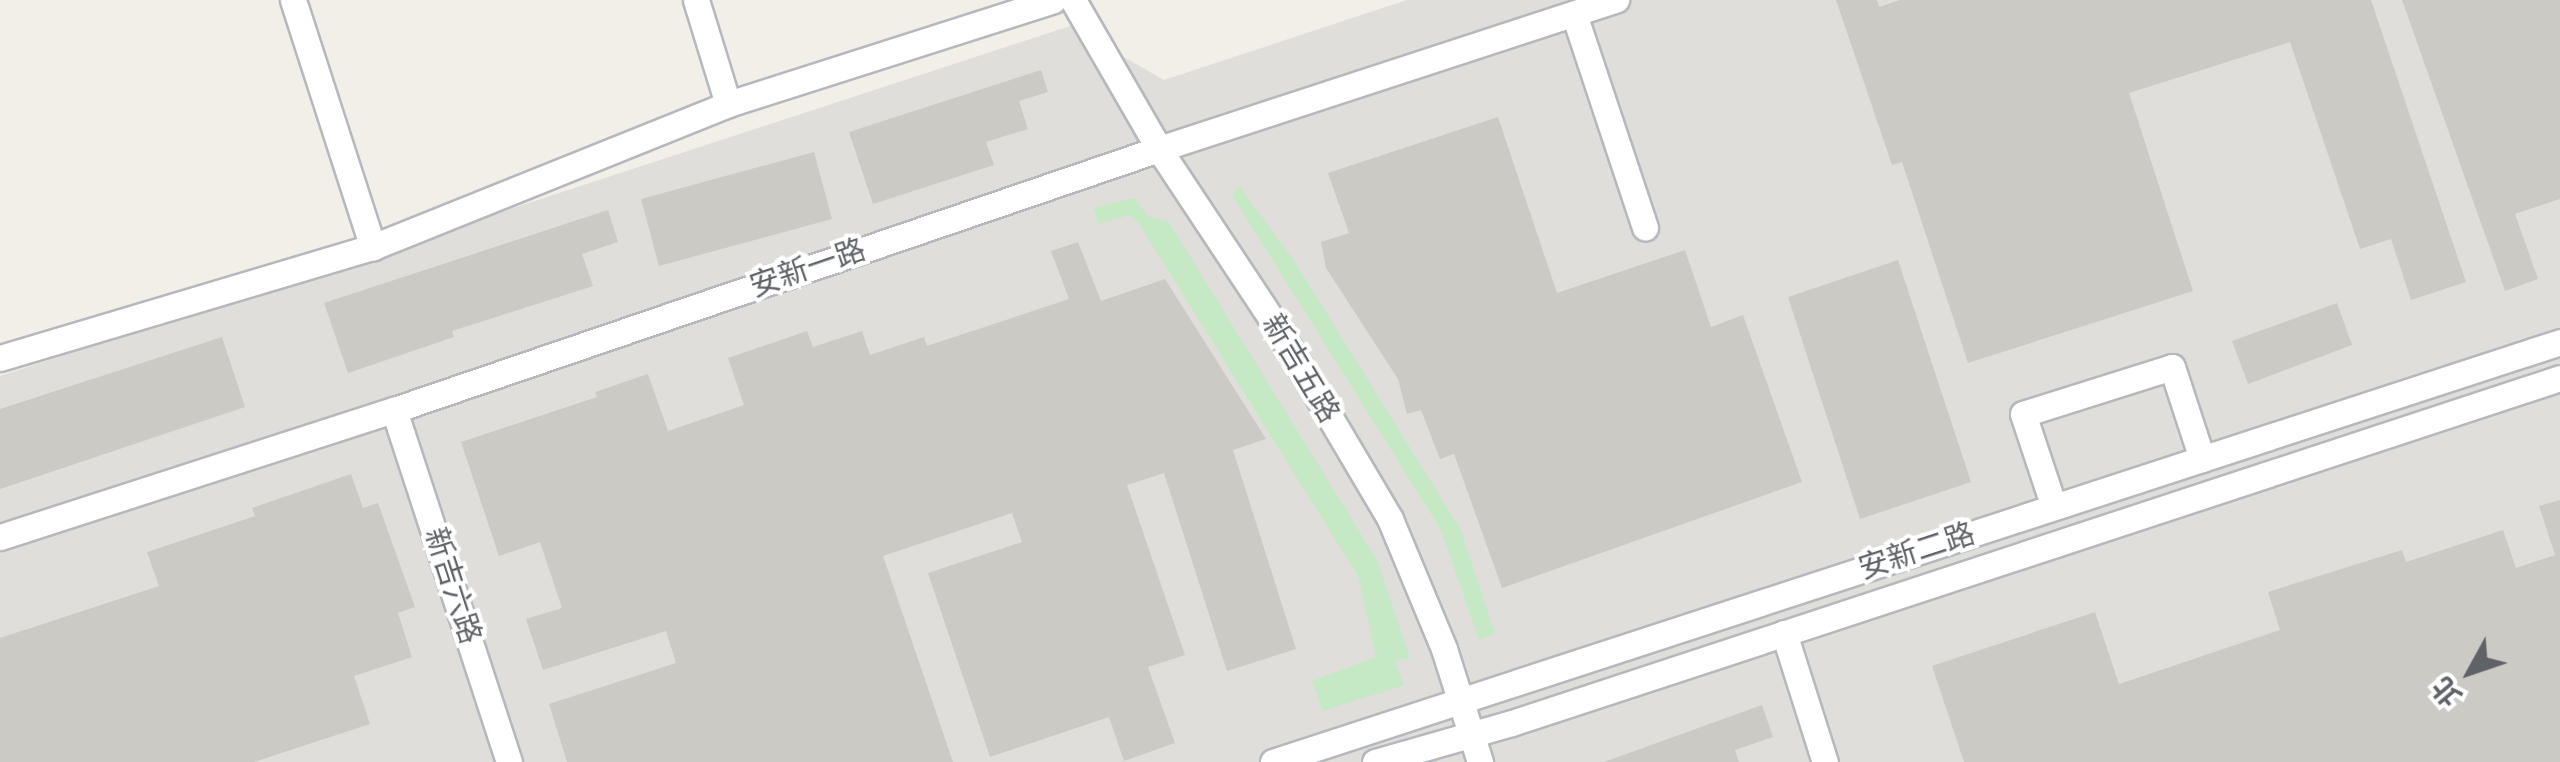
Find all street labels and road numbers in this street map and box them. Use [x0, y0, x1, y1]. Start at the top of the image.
street label: 安新一路 [745, 232, 871, 306]
street label: 新吉五路 [1254, 308, 1346, 430]
street label: 安新二路 [1854, 516, 1980, 588]
street label: 新吉六路 [416, 523, 488, 649]

